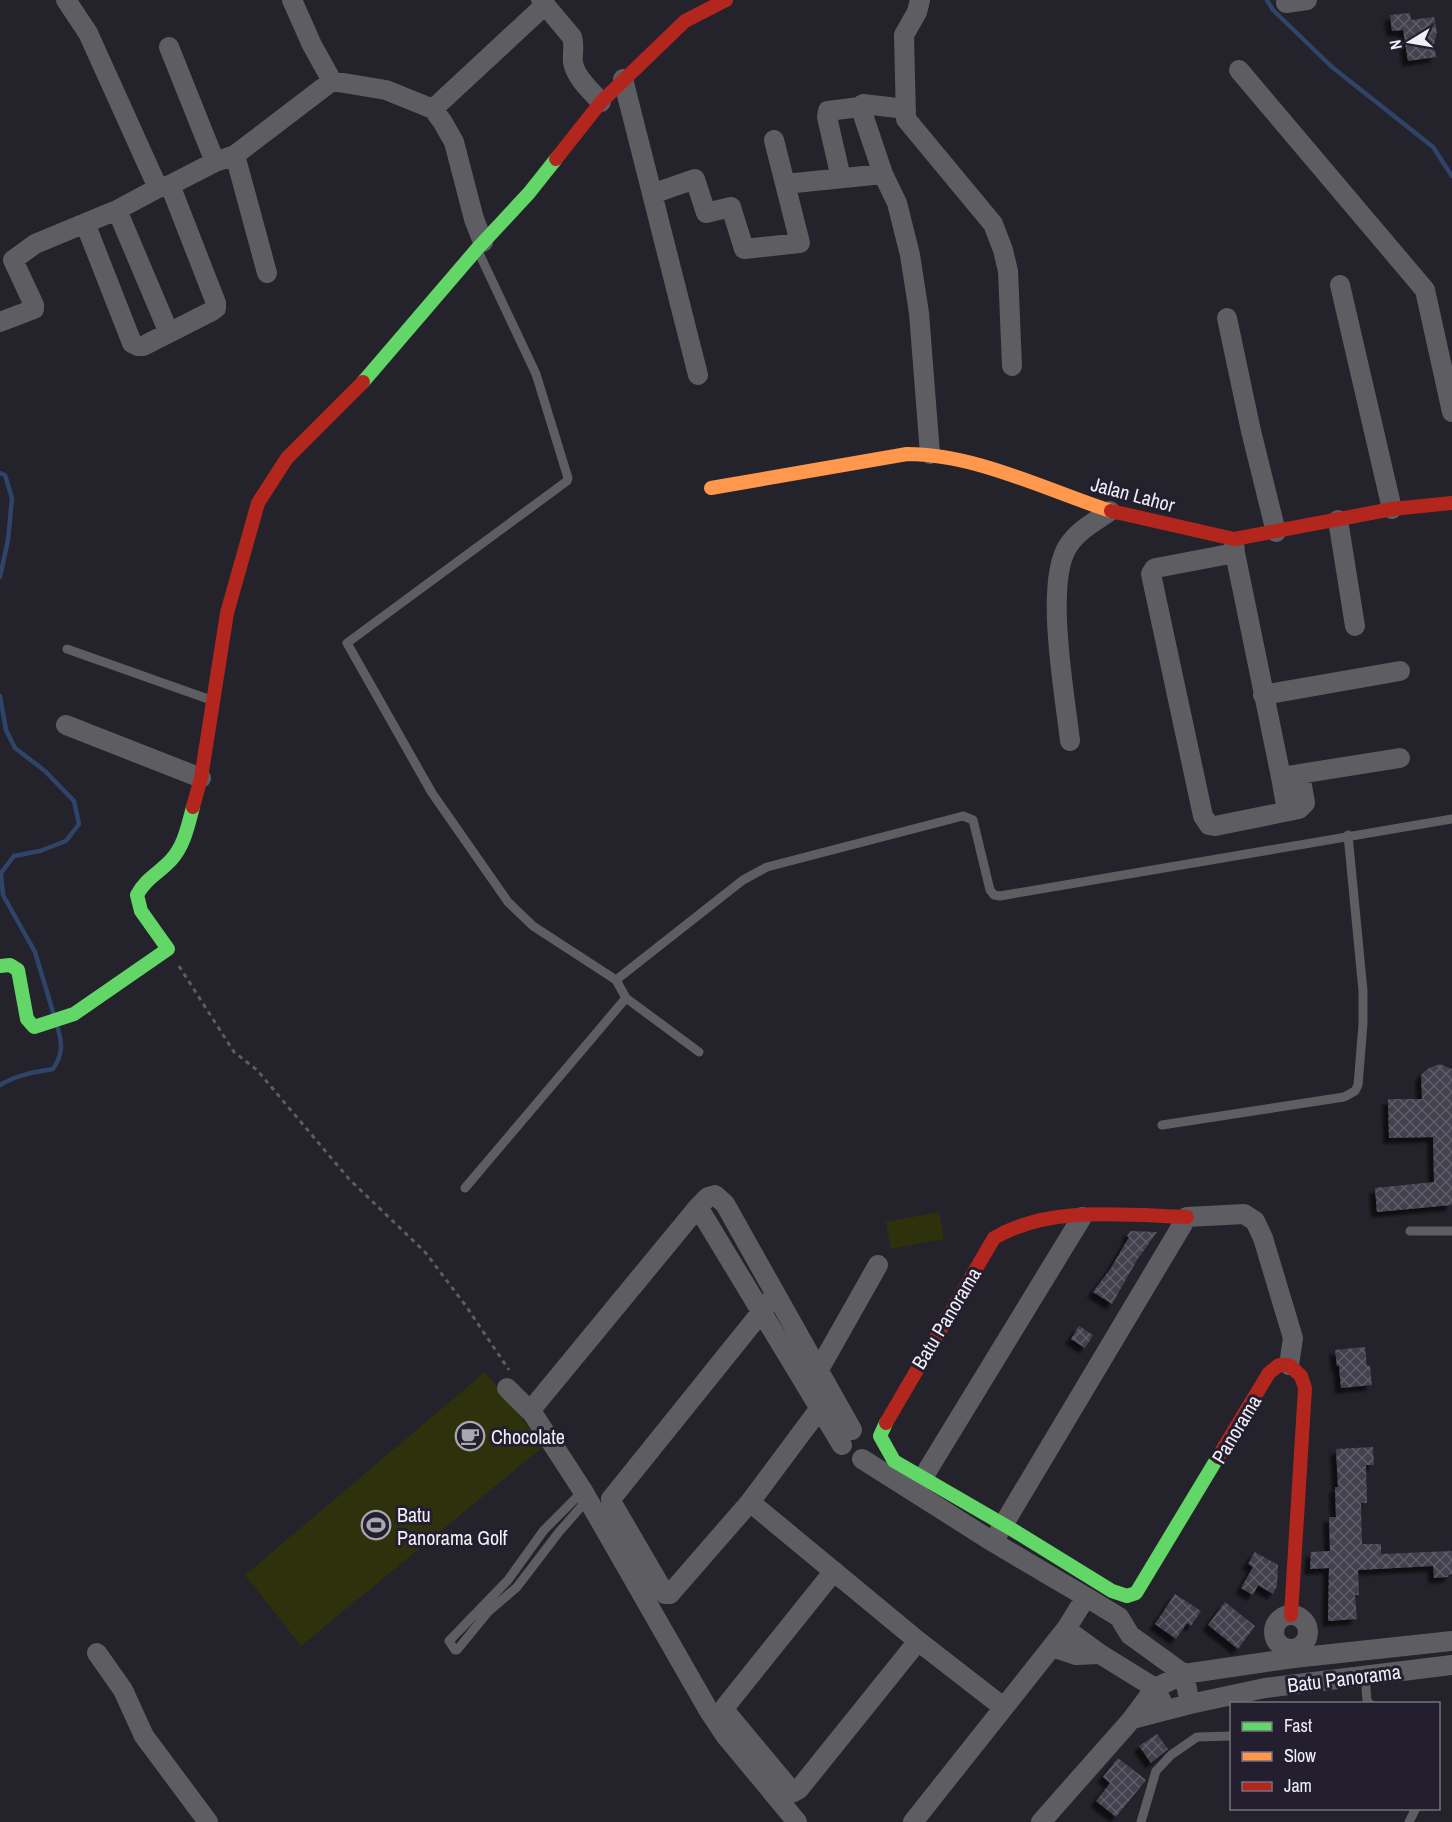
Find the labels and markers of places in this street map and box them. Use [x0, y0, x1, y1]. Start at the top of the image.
cafe icon: Chocolate [454, 1420, 486, 1452]
place label: Chocolate [491, 1423, 565, 1450]
place label: Batu Panorama Golf [397, 1501, 508, 1551]
sports icon: Batu Panorama Golf [360, 1509, 392, 1541]

